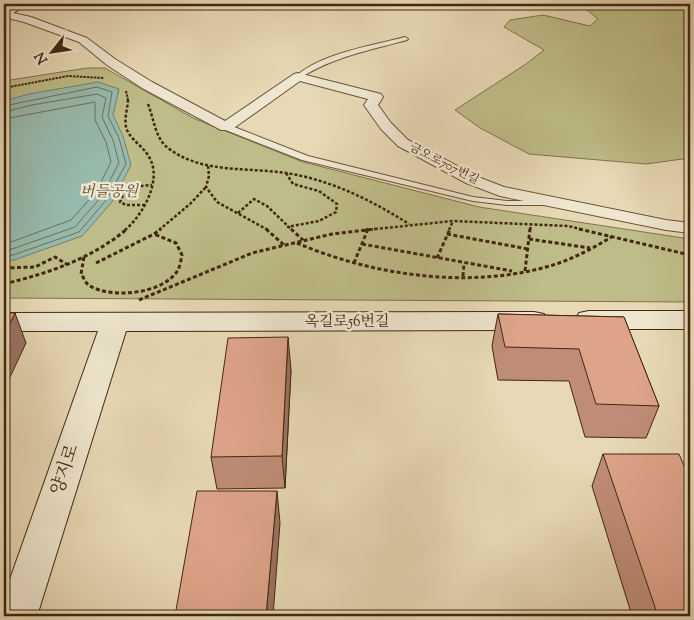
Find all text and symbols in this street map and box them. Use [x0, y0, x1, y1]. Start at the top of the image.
north arrow [28, 28, 78, 78]
text: N [31, 48, 54, 67]
street label: 금오로707번길 [406, 139, 482, 189]
park label: 버들공원 [80, 182, 139, 203]
street label: 옥길로56번길 [304, 312, 390, 333]
street label: 양지로 [46, 441, 86, 499]

